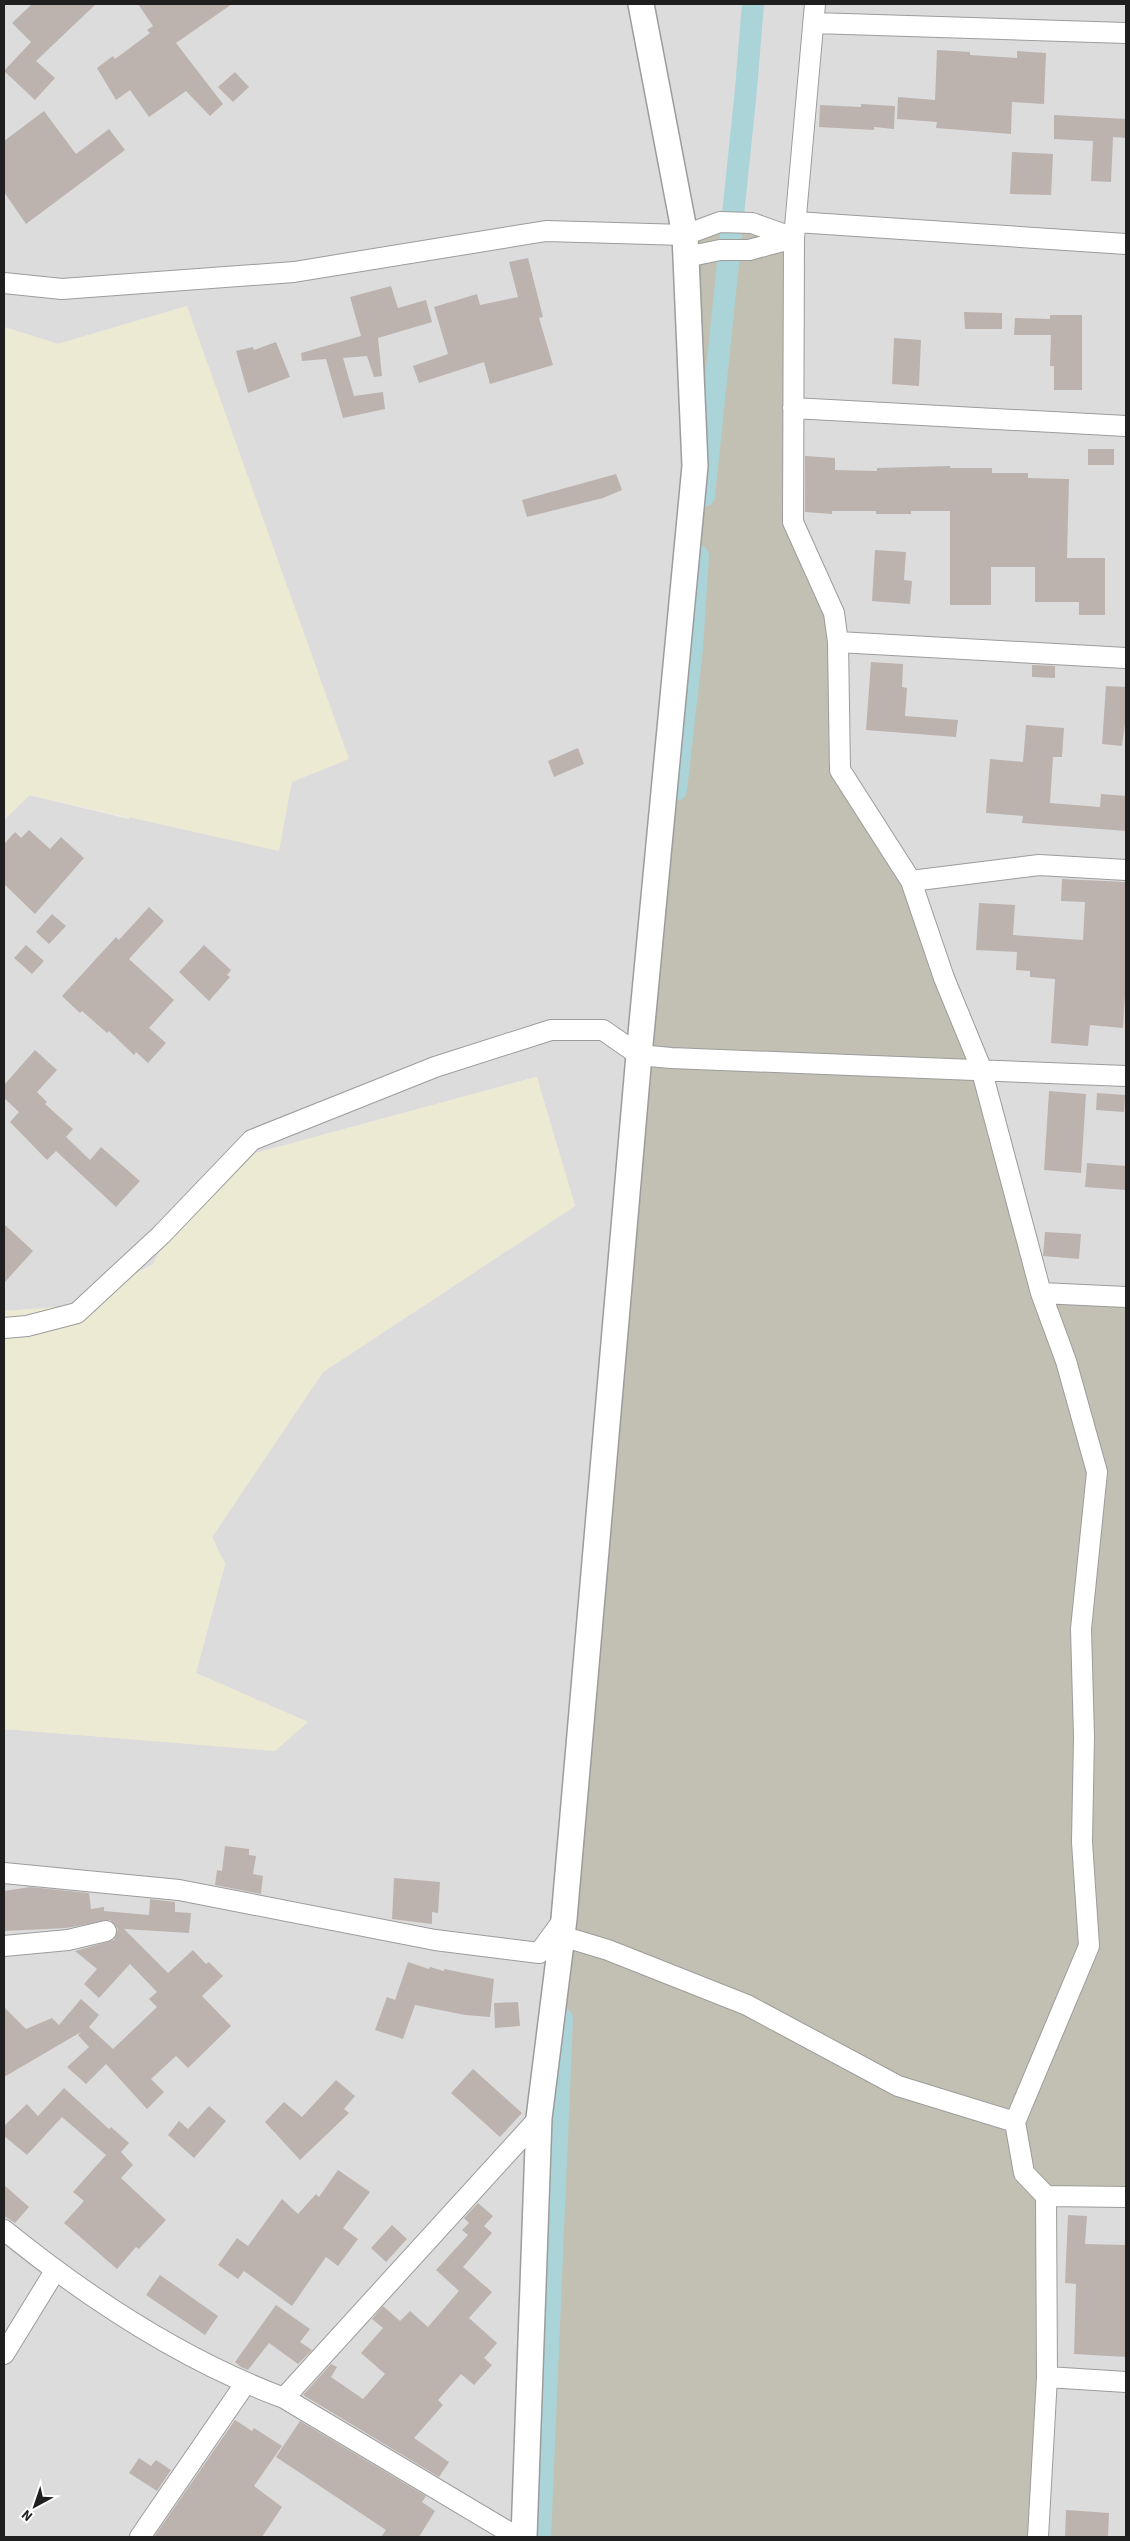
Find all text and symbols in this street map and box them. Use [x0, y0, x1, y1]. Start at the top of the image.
north arrow [10, 2481, 60, 2531]
text: N [17, 2505, 37, 2526]

